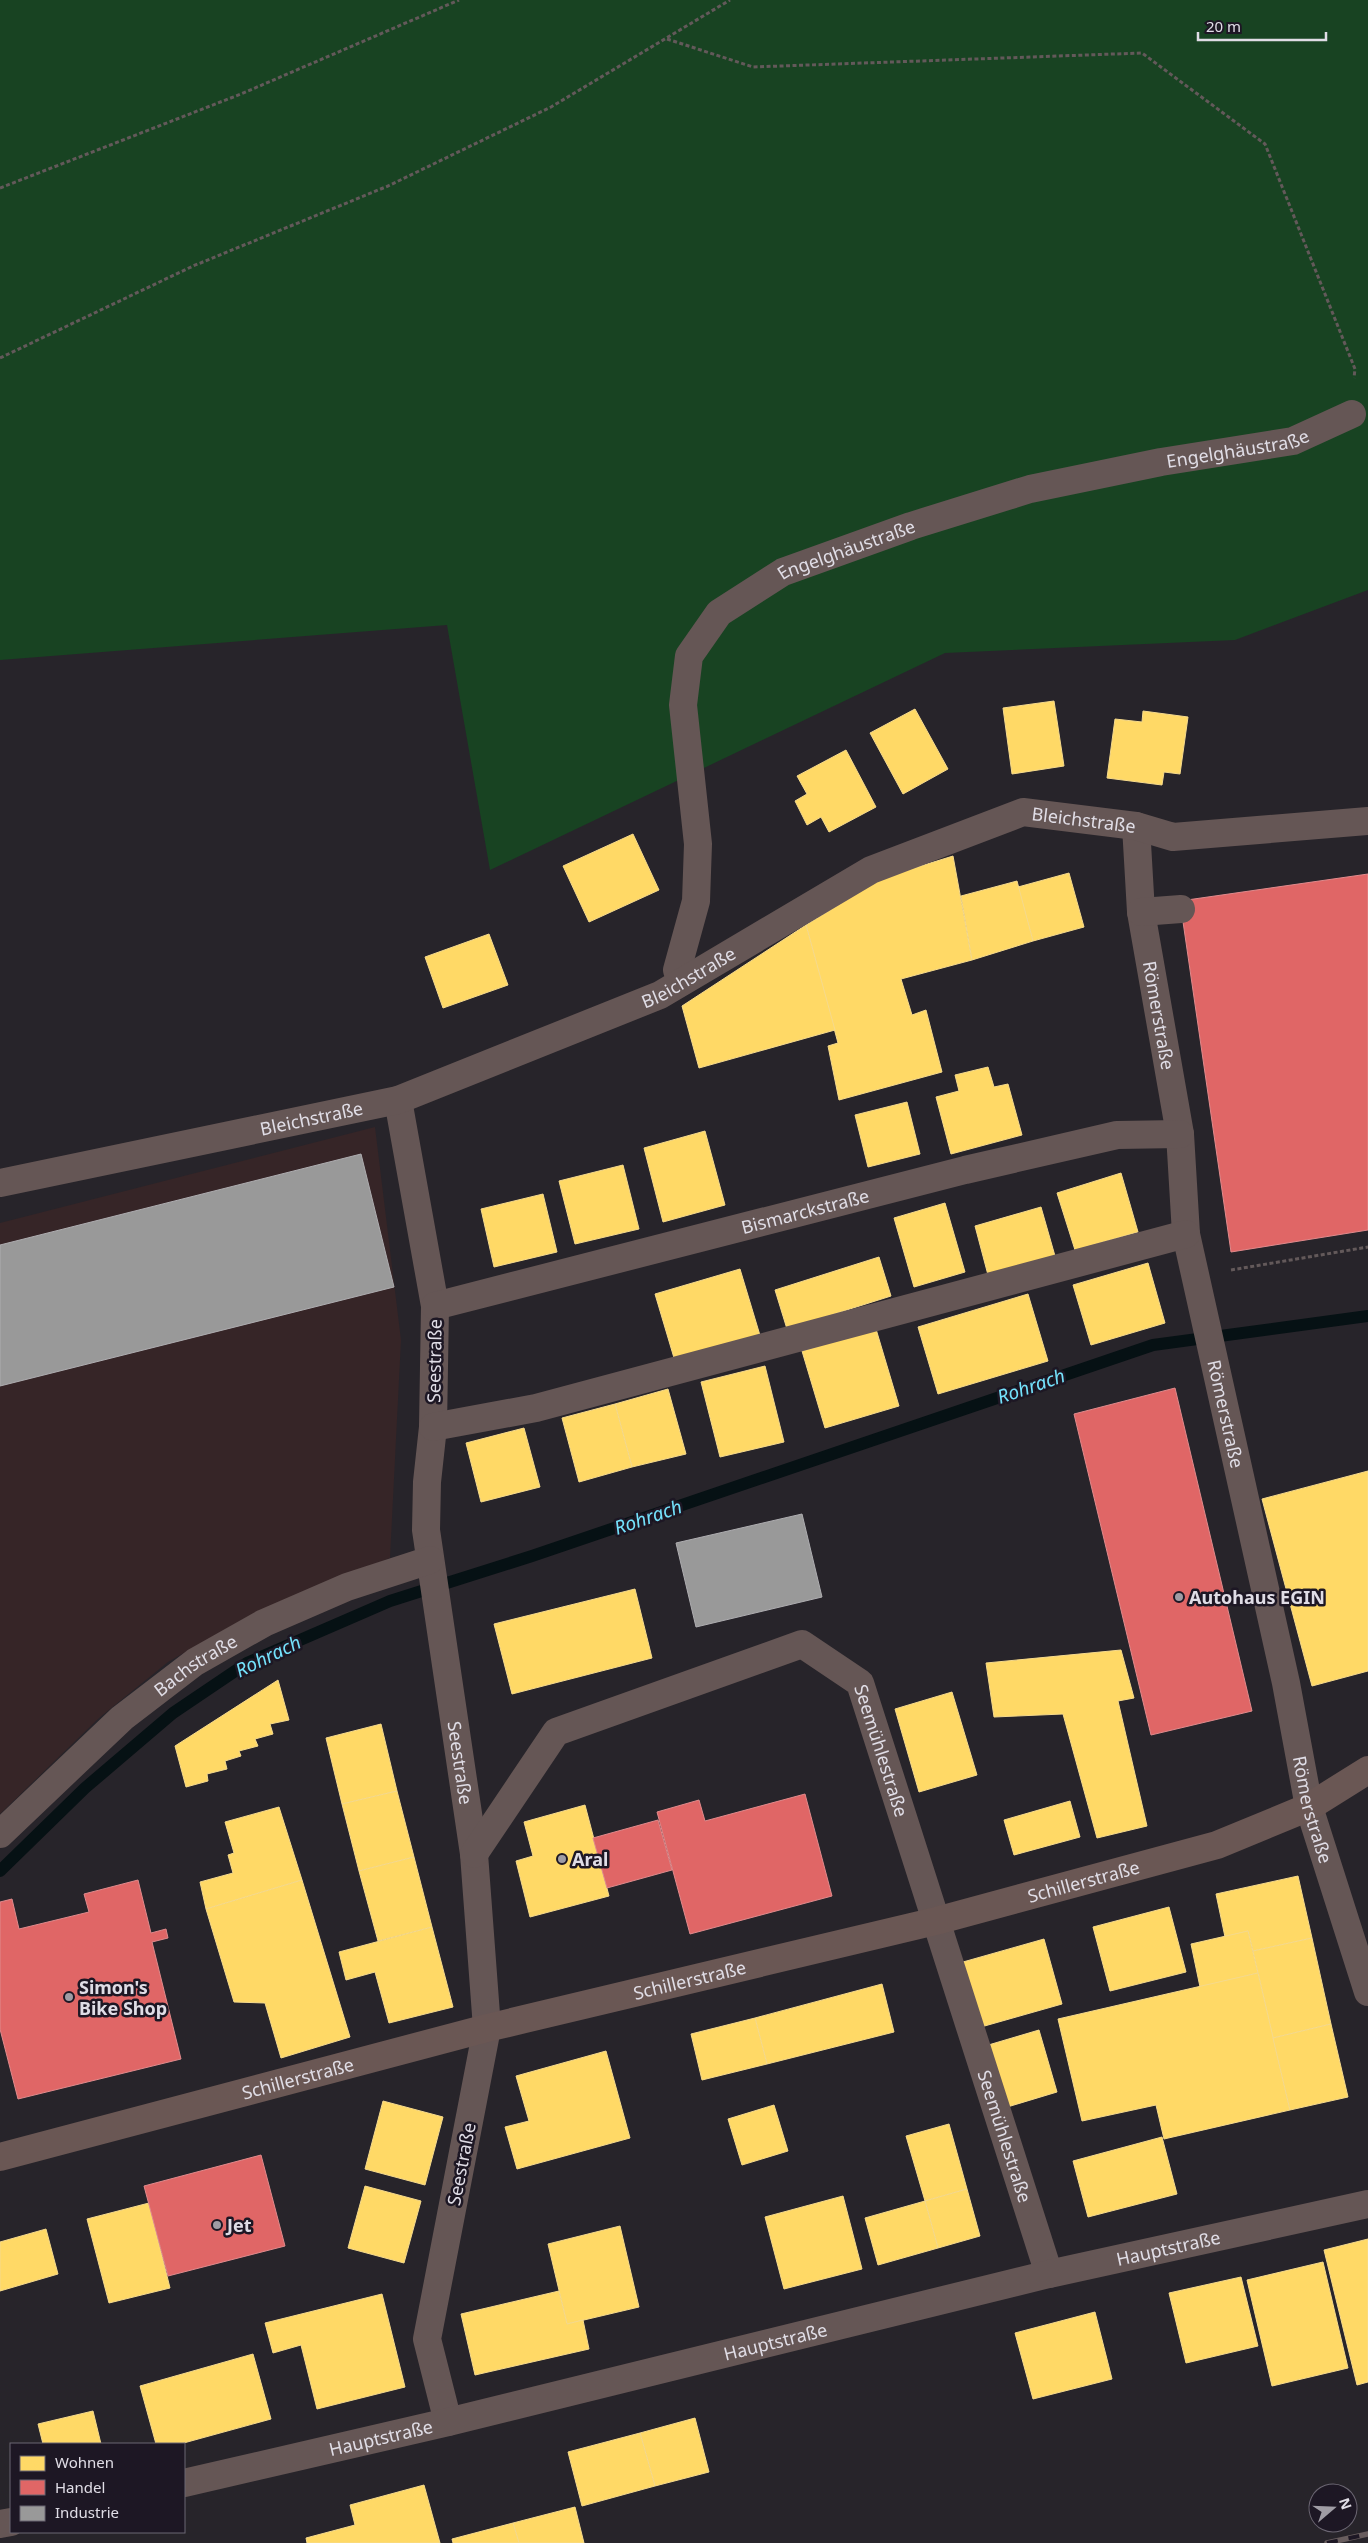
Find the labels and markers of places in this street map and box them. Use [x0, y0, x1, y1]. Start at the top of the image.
place label: Autohaus EGIN [1189, 1585, 1325, 1609]
marker: Autohaus EGIN [1173, 1591, 1185, 1603]
place label: Aral [572, 1847, 608, 1871]
marker: Aral [556, 1853, 568, 1865]
place label: Simon's Bike Shop [79, 1975, 167, 2020]
marker: Simon's Bike Shop [63, 1991, 75, 2003]
place label: Jet [225, 2213, 252, 2237]
marker: Jet [211, 2219, 223, 2231]

